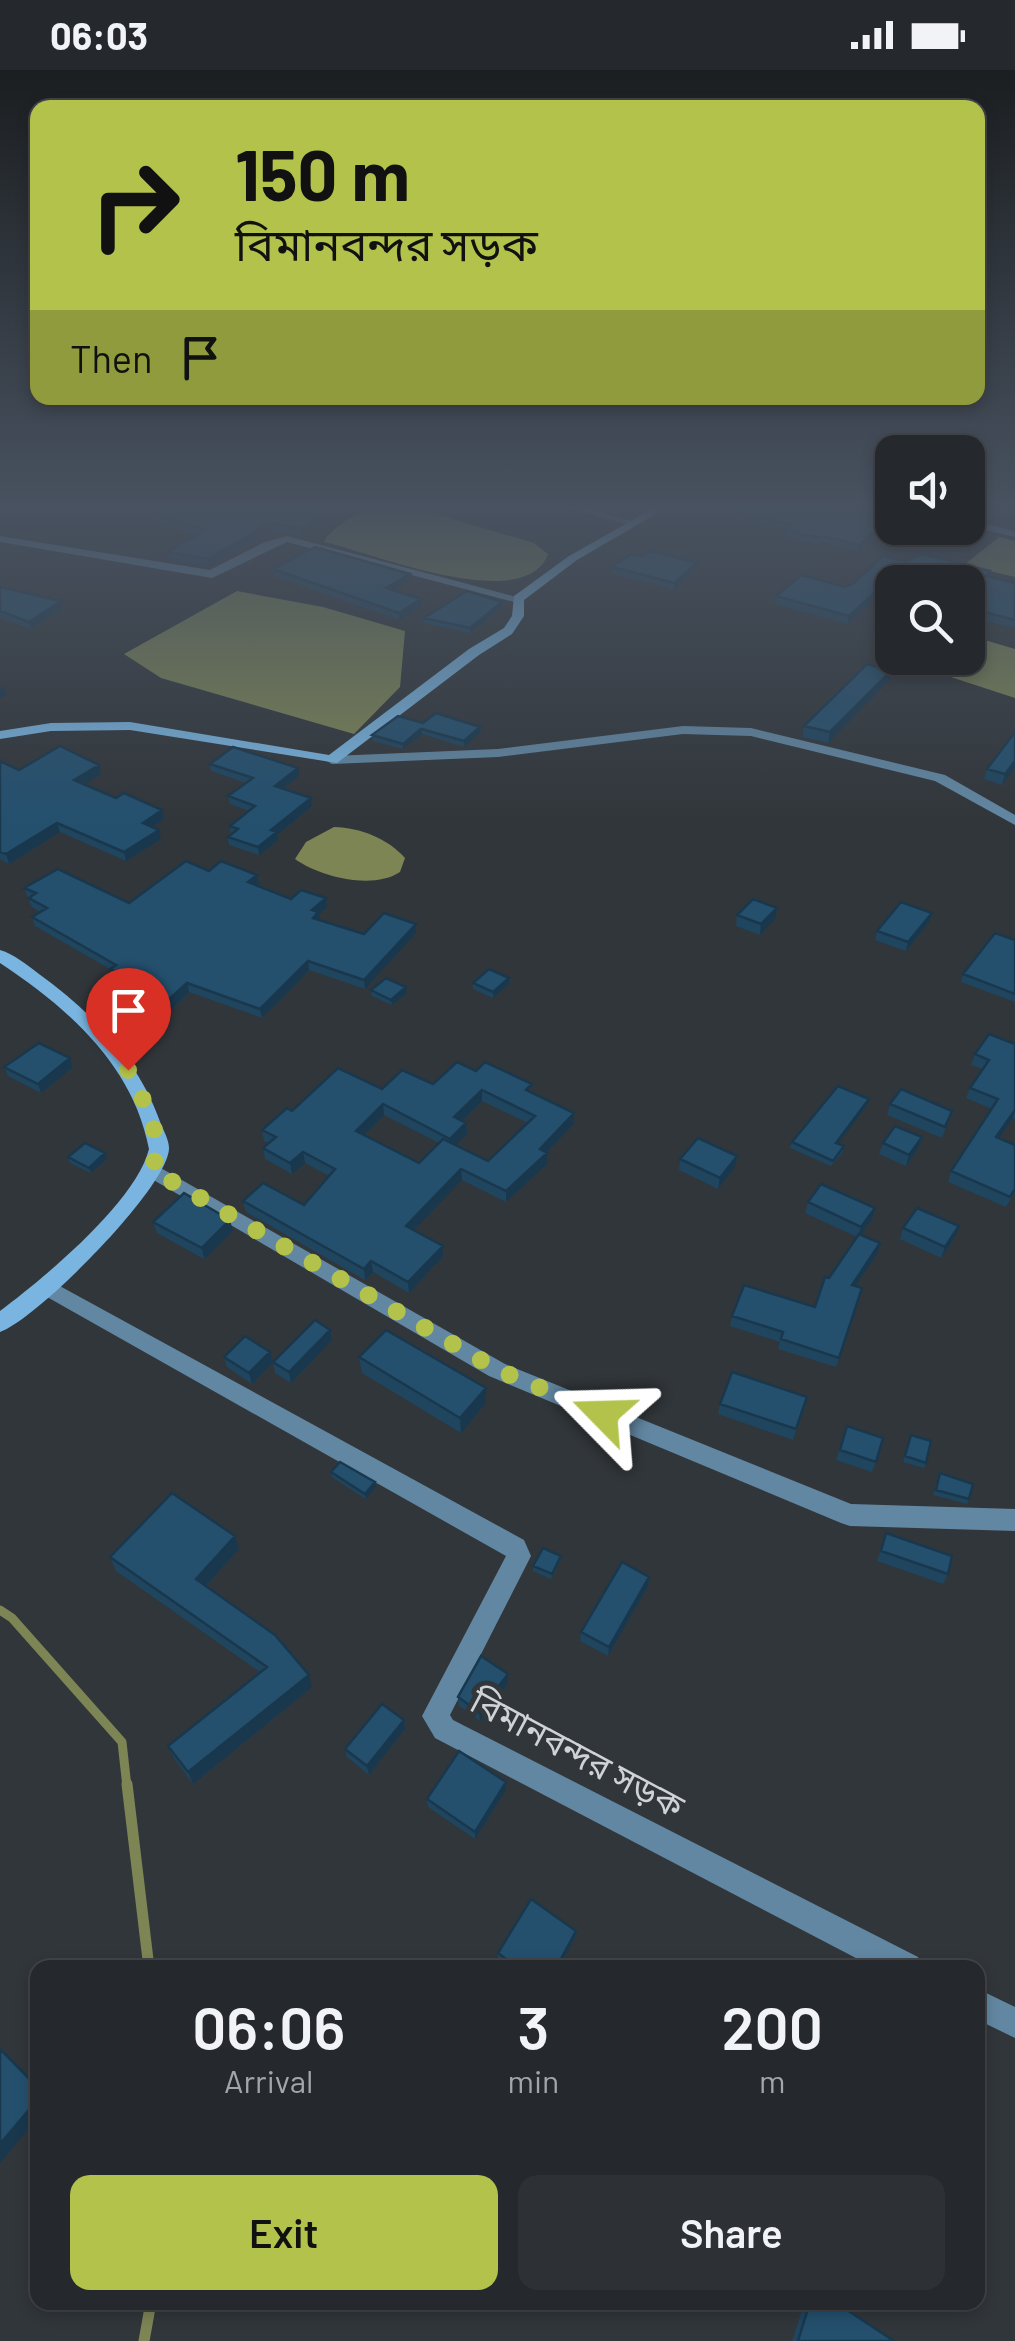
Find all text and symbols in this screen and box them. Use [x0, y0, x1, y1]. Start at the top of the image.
text: 06:03 [50, 12, 148, 58]
text: 150 m [235, 131, 410, 215]
icon: right [70, 140, 200, 270]
text: বিমানবন্দর সড়ক [235, 216, 538, 270]
icon: arrive [173, 330, 228, 385]
text: Then [70, 335, 153, 381]
map controls [875, 435, 985, 675]
button: sound [875, 435, 985, 545]
button: search [875, 565, 985, 675]
pin [86, 968, 171, 1071]
icon: arrive [101, 983, 156, 1038]
position arrow [551, 1362, 655, 1466]
street label: বিমানবন্দর সড়ক [463, 1678, 692, 1826]
text: 06:06 [192, 1990, 345, 2062]
text: 3 [517, 1990, 549, 2062]
text: 200 [722, 1990, 823, 2062]
text: Arrival [224, 2061, 313, 2099]
text: min [507, 2061, 559, 2099]
text: m [759, 2061, 785, 2099]
button: Exit [70, 2175, 498, 2290]
button: Share [518, 2175, 945, 2290]

